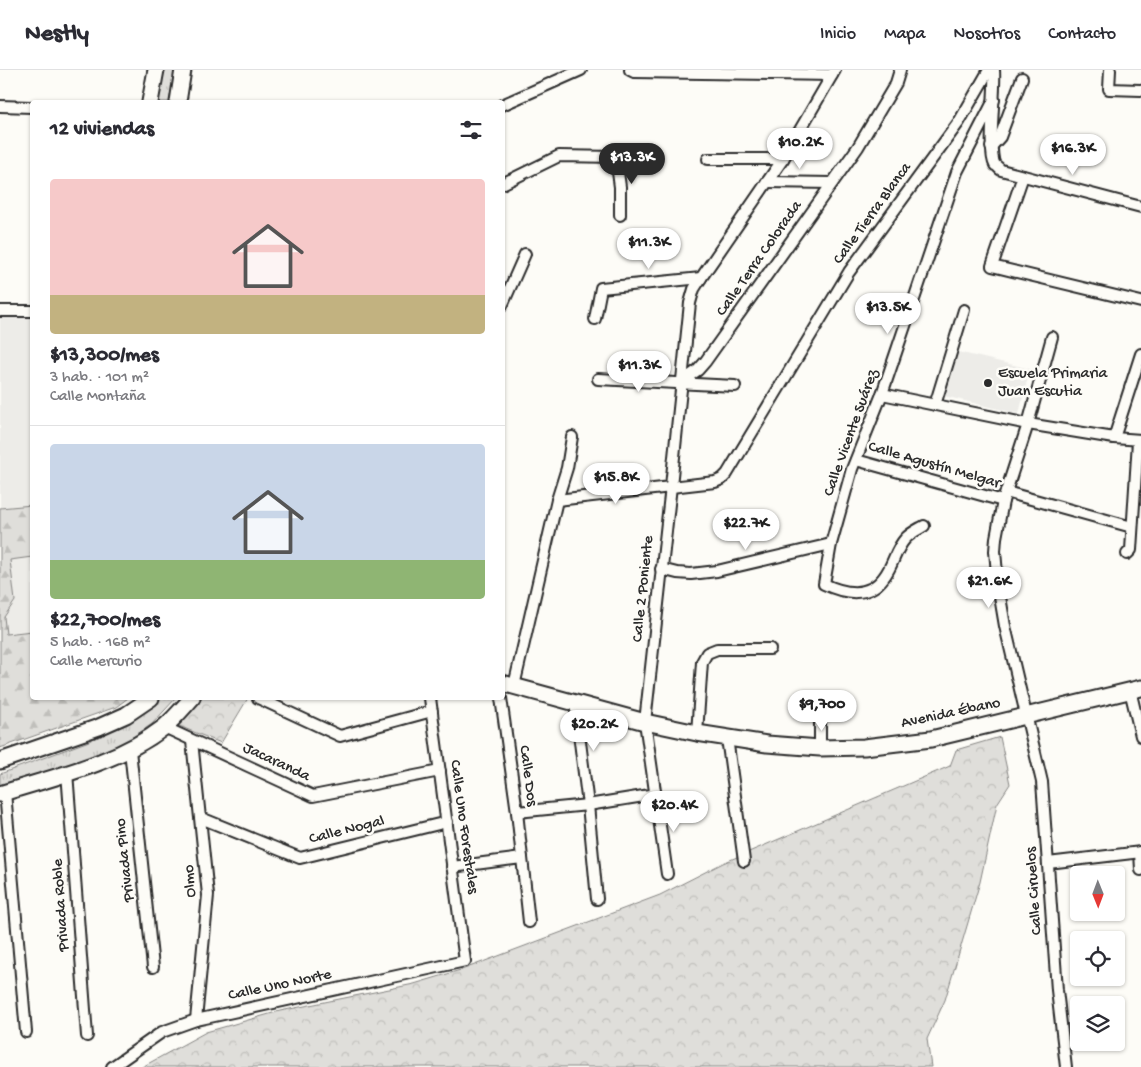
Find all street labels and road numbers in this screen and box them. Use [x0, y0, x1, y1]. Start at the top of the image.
street label: Calle Tierra Blanca [830, 159, 917, 269]
street label: Calle Terra Colorada [713, 197, 808, 320]
street label: Calle Vicente Suárez [820, 366, 884, 499]
street label: Calle Agustín Melgar [866, 438, 1004, 494]
street label: Calle 2 Poniente [629, 534, 659, 643]
street label: Avenida Ébano [900, 694, 1002, 734]
street label: Jacaranda [239, 739, 314, 787]
street label: Calle Dos [513, 744, 541, 809]
street label: Calle Uno Forestales [444, 759, 482, 896]
street label: Calle Nogal [307, 812, 387, 850]
street label: Privada Pino [112, 817, 140, 904]
street label: Calle Ciruelos [1022, 845, 1048, 936]
street label: Privada Roble [49, 857, 75, 953]
street label: Olmo [180, 864, 202, 898]
street label: Calle Uno Norte [227, 966, 334, 1006]

